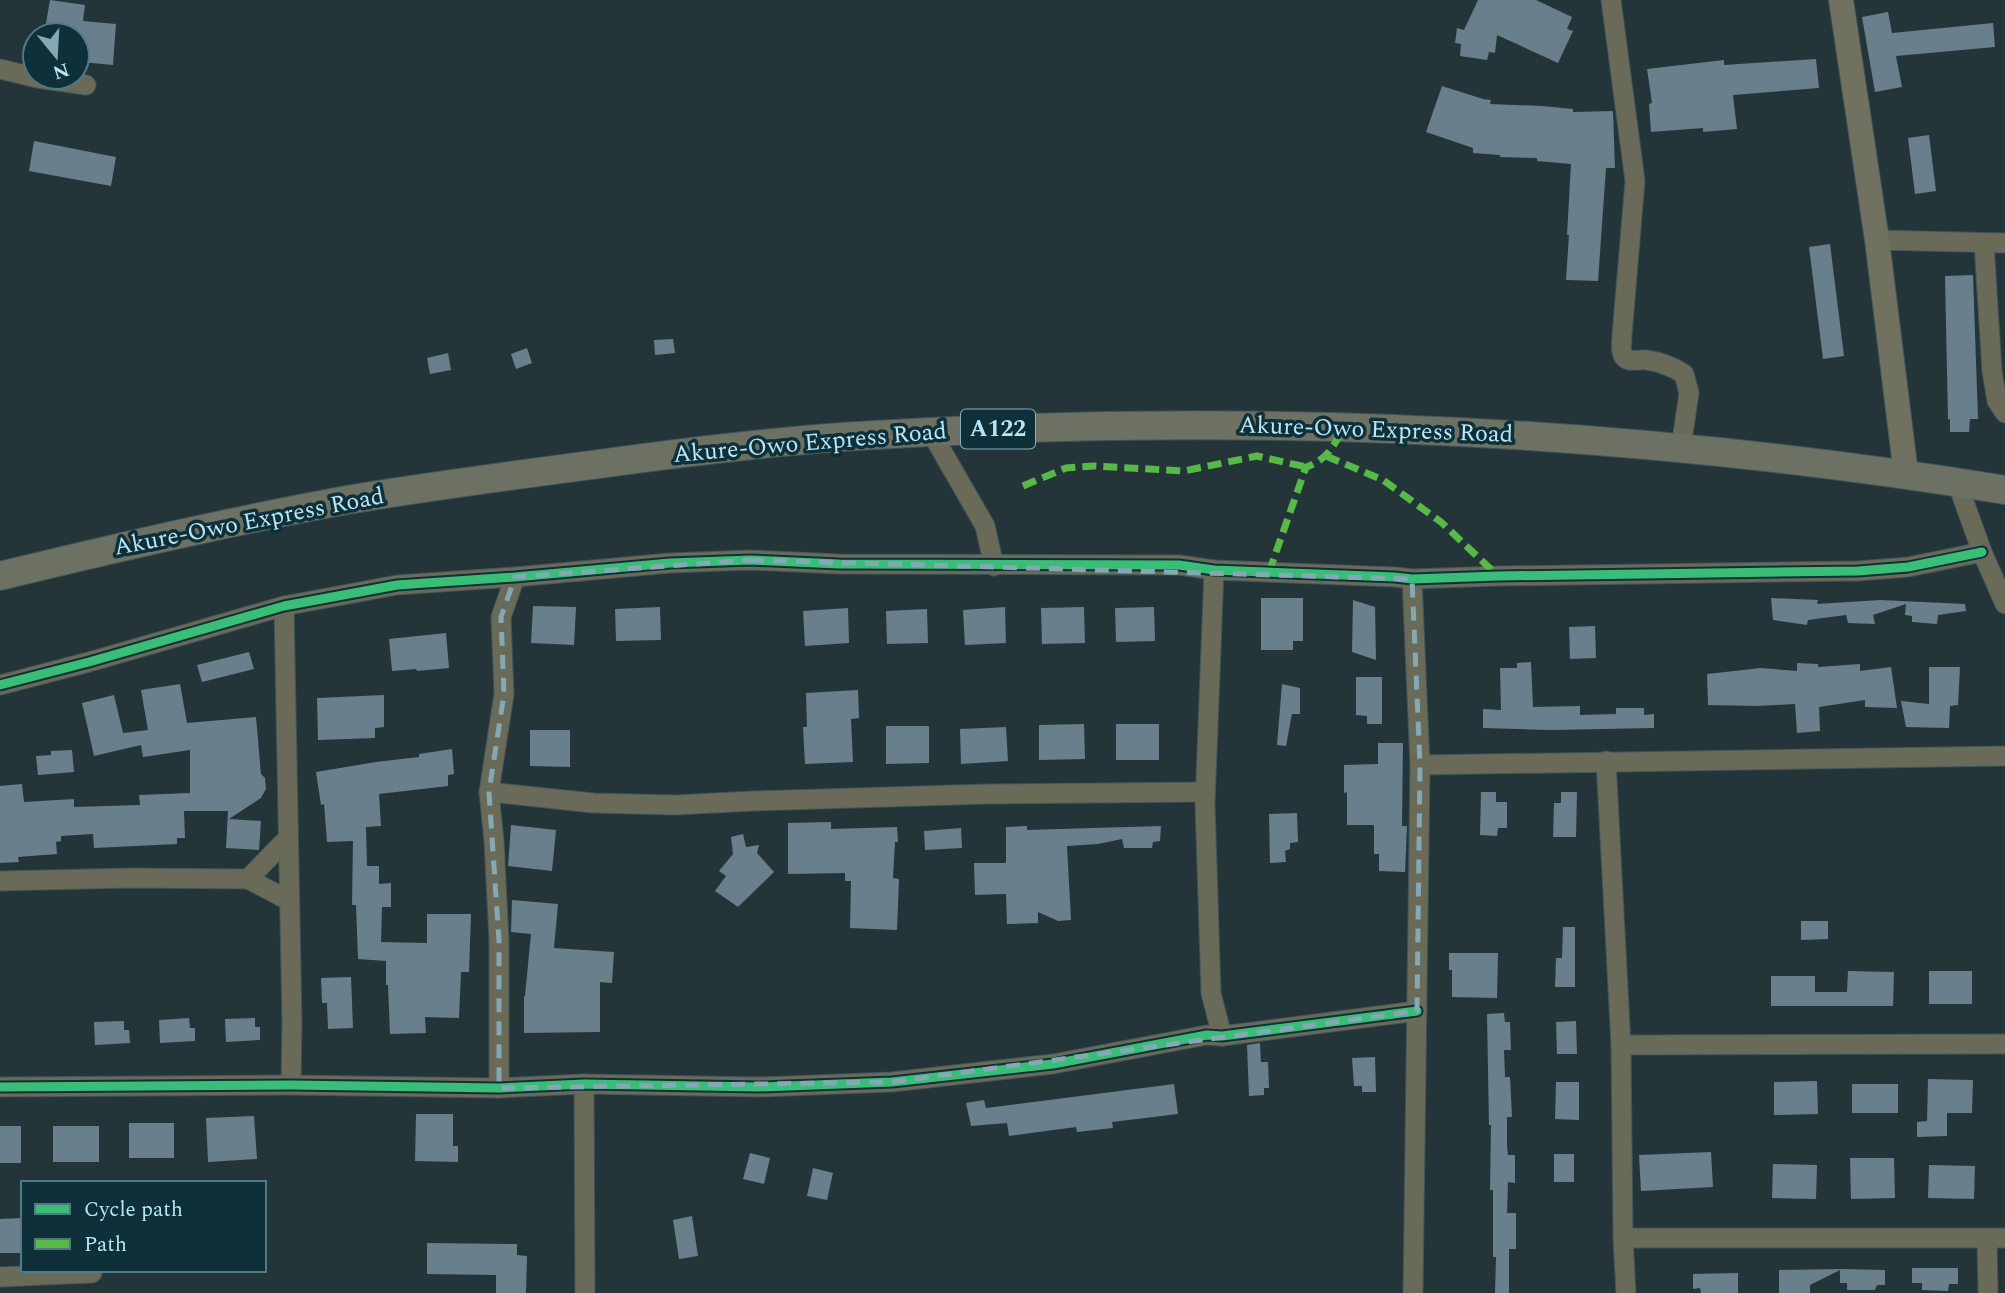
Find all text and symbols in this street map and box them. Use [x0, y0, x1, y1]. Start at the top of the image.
north arrow [21, 21, 91, 91]
text: N [49, 55, 73, 87]
street label: Akure-Owo Express Road [1238, 407, 1514, 453]
road number: A122 [961, 410, 1035, 448]
street label: Akure-Owo Express Road [672, 413, 948, 473]
street label: Akure-Owo Express Road [111, 478, 387, 566]
legend [21, 1181, 266, 1272]
text: Cycle path [84, 1194, 183, 1226]
text: Path [84, 1229, 127, 1261]

